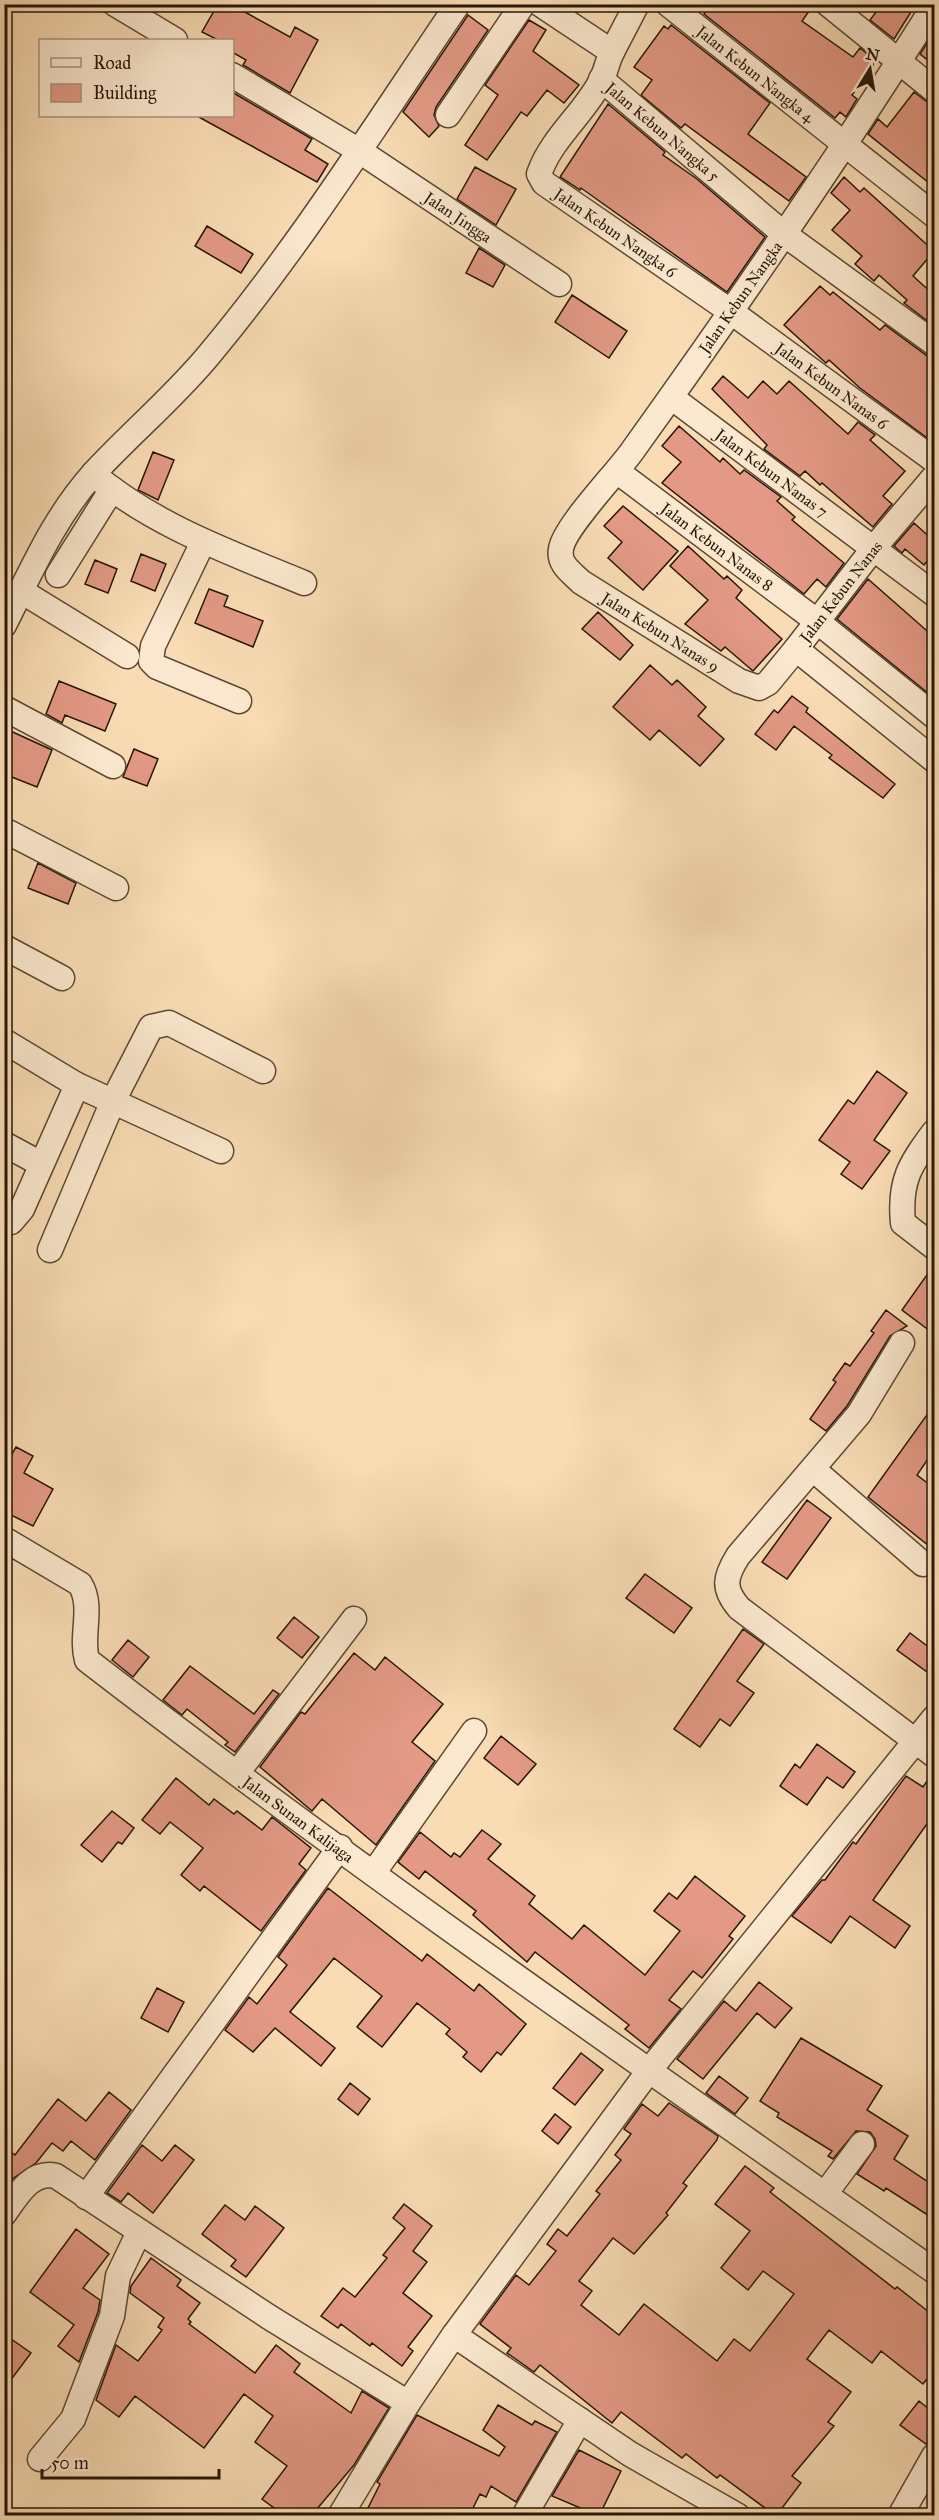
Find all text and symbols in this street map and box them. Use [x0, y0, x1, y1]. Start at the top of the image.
street label: Jalan Kebun Nangka 4 [691, 20, 819, 127]
legend [39, 39, 234, 117]
north arrow [840, 39, 900, 99]
text: N [864, 44, 882, 65]
text: Road [93, 52, 131, 74]
street label: Jalan Kebun Nangka 5 [599, 77, 724, 186]
text: Building [93, 82, 157, 105]
street label: Jalan Kebun Nangka 6 [548, 183, 681, 282]
street label: Jalan Jingga [418, 187, 495, 247]
street label: Jalan Kebun Nangka [693, 237, 787, 359]
street label: Jalan Kebun Nanas 6 [769, 337, 892, 434]
street label: Jalan Kebun Nanas 7 [709, 424, 831, 521]
street label: Jalan Kebun Nanas 8 [655, 497, 777, 595]
street label: Jalan Kebun Nanas [794, 537, 886, 649]
street label: Jalan Kebun Nanas 9 [596, 587, 723, 676]
street label: Jalan Sunan Kalijaga [237, 1771, 357, 1866]
scale bar [42, 2442, 219, 2480]
text: 50 m [51, 2452, 89, 2474]

